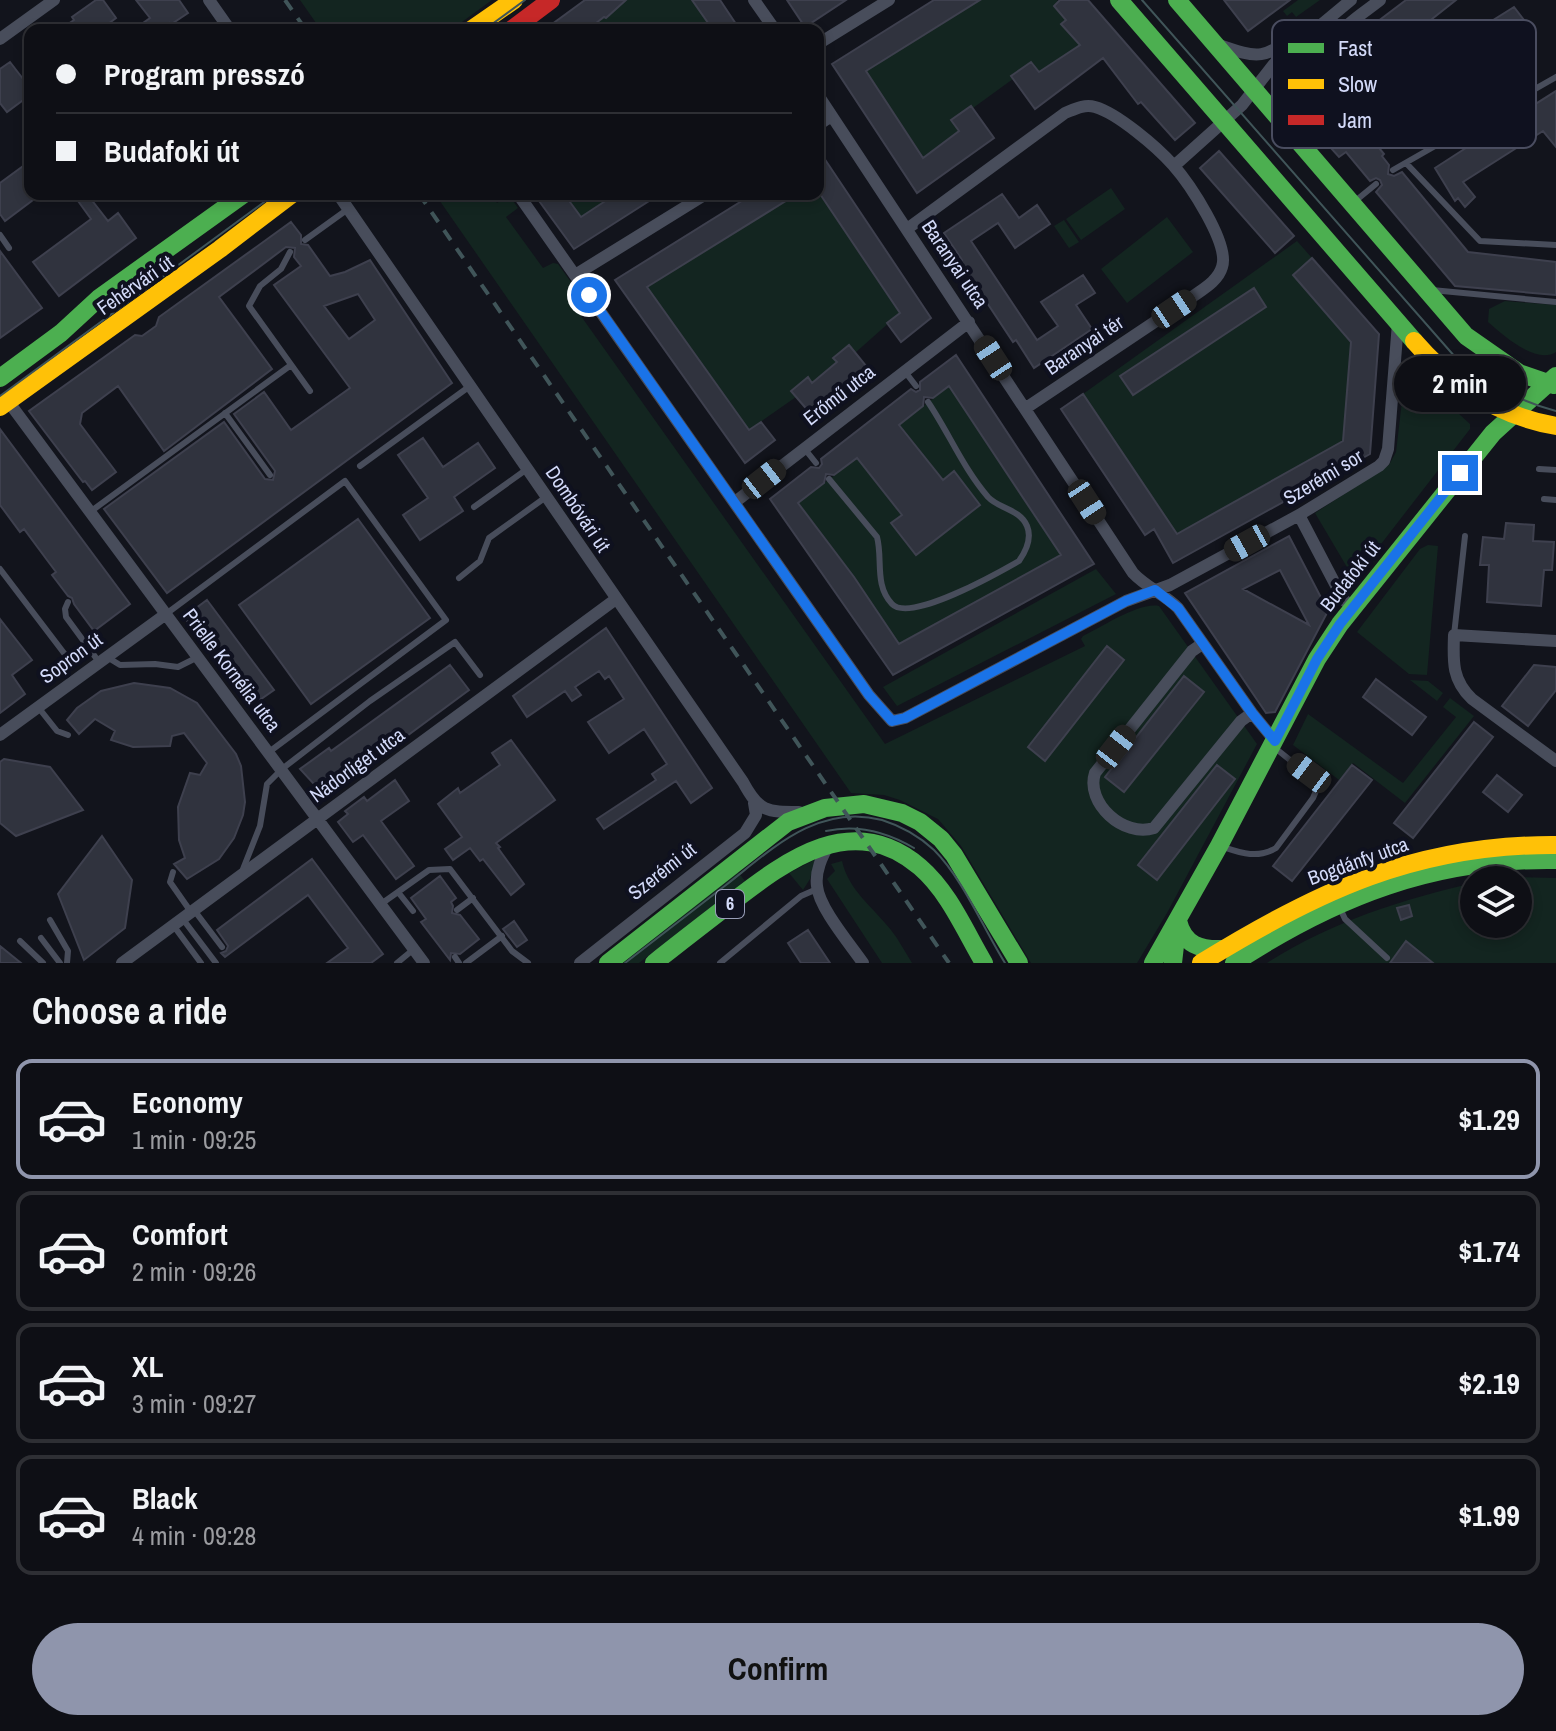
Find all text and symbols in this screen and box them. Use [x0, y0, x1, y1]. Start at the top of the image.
legend [1272, 20, 1536, 148]
text: Fast [1338, 33, 1372, 63]
text: Program presszó [104, 54, 305, 94]
text: Slow [1338, 69, 1377, 99]
text: Jam [1338, 105, 1372, 135]
text: Budafoki út [104, 131, 239, 171]
street label: Baranyai utca [916, 214, 995, 313]
street label: Fehérvári út [91, 248, 179, 321]
route start [571, 277, 607, 313]
car [1147, 286, 1201, 332]
street label: Baranyai tér [1039, 308, 1129, 381]
car [970, 331, 1016, 385]
callout: 2 min [1394, 357, 1526, 413]
street label: Erőmű utca [797, 358, 880, 431]
text: 2 min [1432, 366, 1488, 401]
street label: Szerémi sor [1278, 442, 1368, 511]
car [738, 455, 790, 503]
route end [1442, 455, 1478, 491]
street label: Dombóvári út [540, 460, 617, 557]
car [1064, 475, 1110, 529]
car [1220, 521, 1274, 565]
street label: Budafoki út [1313, 534, 1386, 617]
street label: Prielle Kornélia utca [177, 603, 288, 737]
street label: Sopron út [34, 626, 108, 689]
street label: Nádorliget utca [304, 721, 410, 808]
car [1092, 721, 1140, 773]
car [1283, 749, 1335, 797]
street label: Bogdánfy utca [1304, 830, 1412, 891]
street label: Szerémi út [622, 835, 702, 906]
map controls [1460, 866, 1532, 938]
button: layers [1460, 866, 1532, 938]
road number: 6 [716, 890, 744, 918]
text: Choose a ride [32, 987, 227, 1035]
text: Economy [132, 1082, 243, 1122]
icon: car [36, 1083, 108, 1155]
text: $1.29 [1458, 1099, 1520, 1139]
text: 1 min · 09:25 [132, 1122, 256, 1157]
text: Comfort [132, 1214, 228, 1254]
icon: car [36, 1215, 108, 1287]
text: $1.74 [1458, 1231, 1520, 1271]
text: 2 min · 09:26 [132, 1254, 256, 1289]
text: XL [132, 1346, 163, 1386]
icon: car [36, 1347, 108, 1419]
text: $2.19 [1458, 1363, 1520, 1403]
text: 3 min · 09:27 [132, 1386, 256, 1421]
text: Black [132, 1478, 198, 1518]
icon: car [36, 1479, 108, 1551]
text: $1.99 [1458, 1495, 1520, 1535]
text: 4 min · 09:28 [132, 1518, 256, 1553]
button: Confirm [32, 1623, 1524, 1715]

